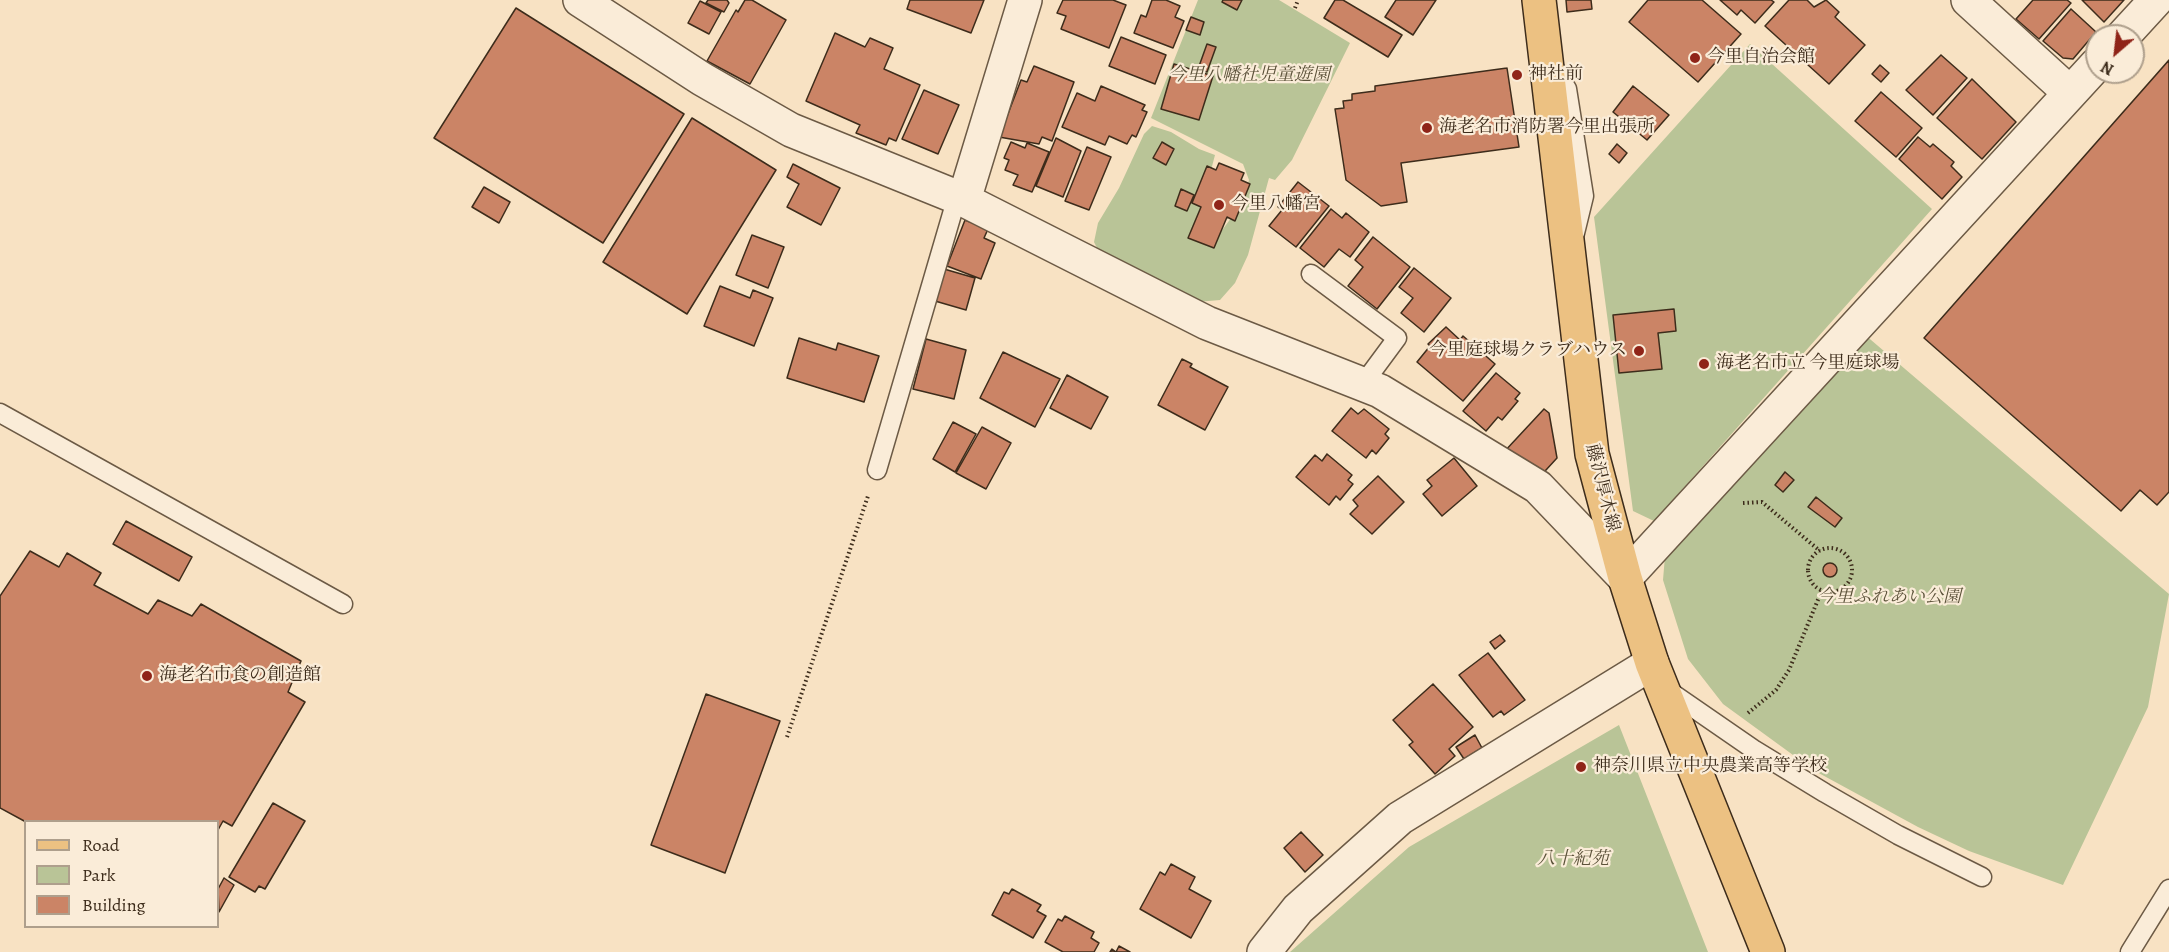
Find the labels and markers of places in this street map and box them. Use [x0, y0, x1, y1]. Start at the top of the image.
place label: 今里自治会館 [1707, 47, 1815, 69]
marker: 今里自治会館 [1688, 51, 1702, 65]
place label: 神社前 [1529, 64, 1583, 86]
marker: 神社前 [1510, 68, 1524, 82]
place label: 海老名市消防署今里出張所 [1439, 117, 1655, 139]
marker: 海老名市消防署今里出張所 [1420, 121, 1434, 135]
place label: 今里八幡宮 [1231, 194, 1321, 216]
marker: 今里八幡宮 [1212, 198, 1226, 212]
place label: 今里庭球場クラブハウス [1429, 340, 1627, 362]
marker: 今里庭球場クラブハウス [1632, 344, 1646, 358]
place label: 海老名市立 今里庭球場 [1716, 353, 1900, 375]
marker: 海老名市立 今里庭球場 [1697, 357, 1711, 371]
place label: 海老名市食の創造館 [159, 665, 321, 687]
marker: 海老名市食の創造館 [140, 669, 154, 683]
place label: 神奈川県立中央農業高等学校 [1593, 756, 1827, 778]
marker: 神奈川県立中央農業高等学校 [1574, 760, 1588, 774]

